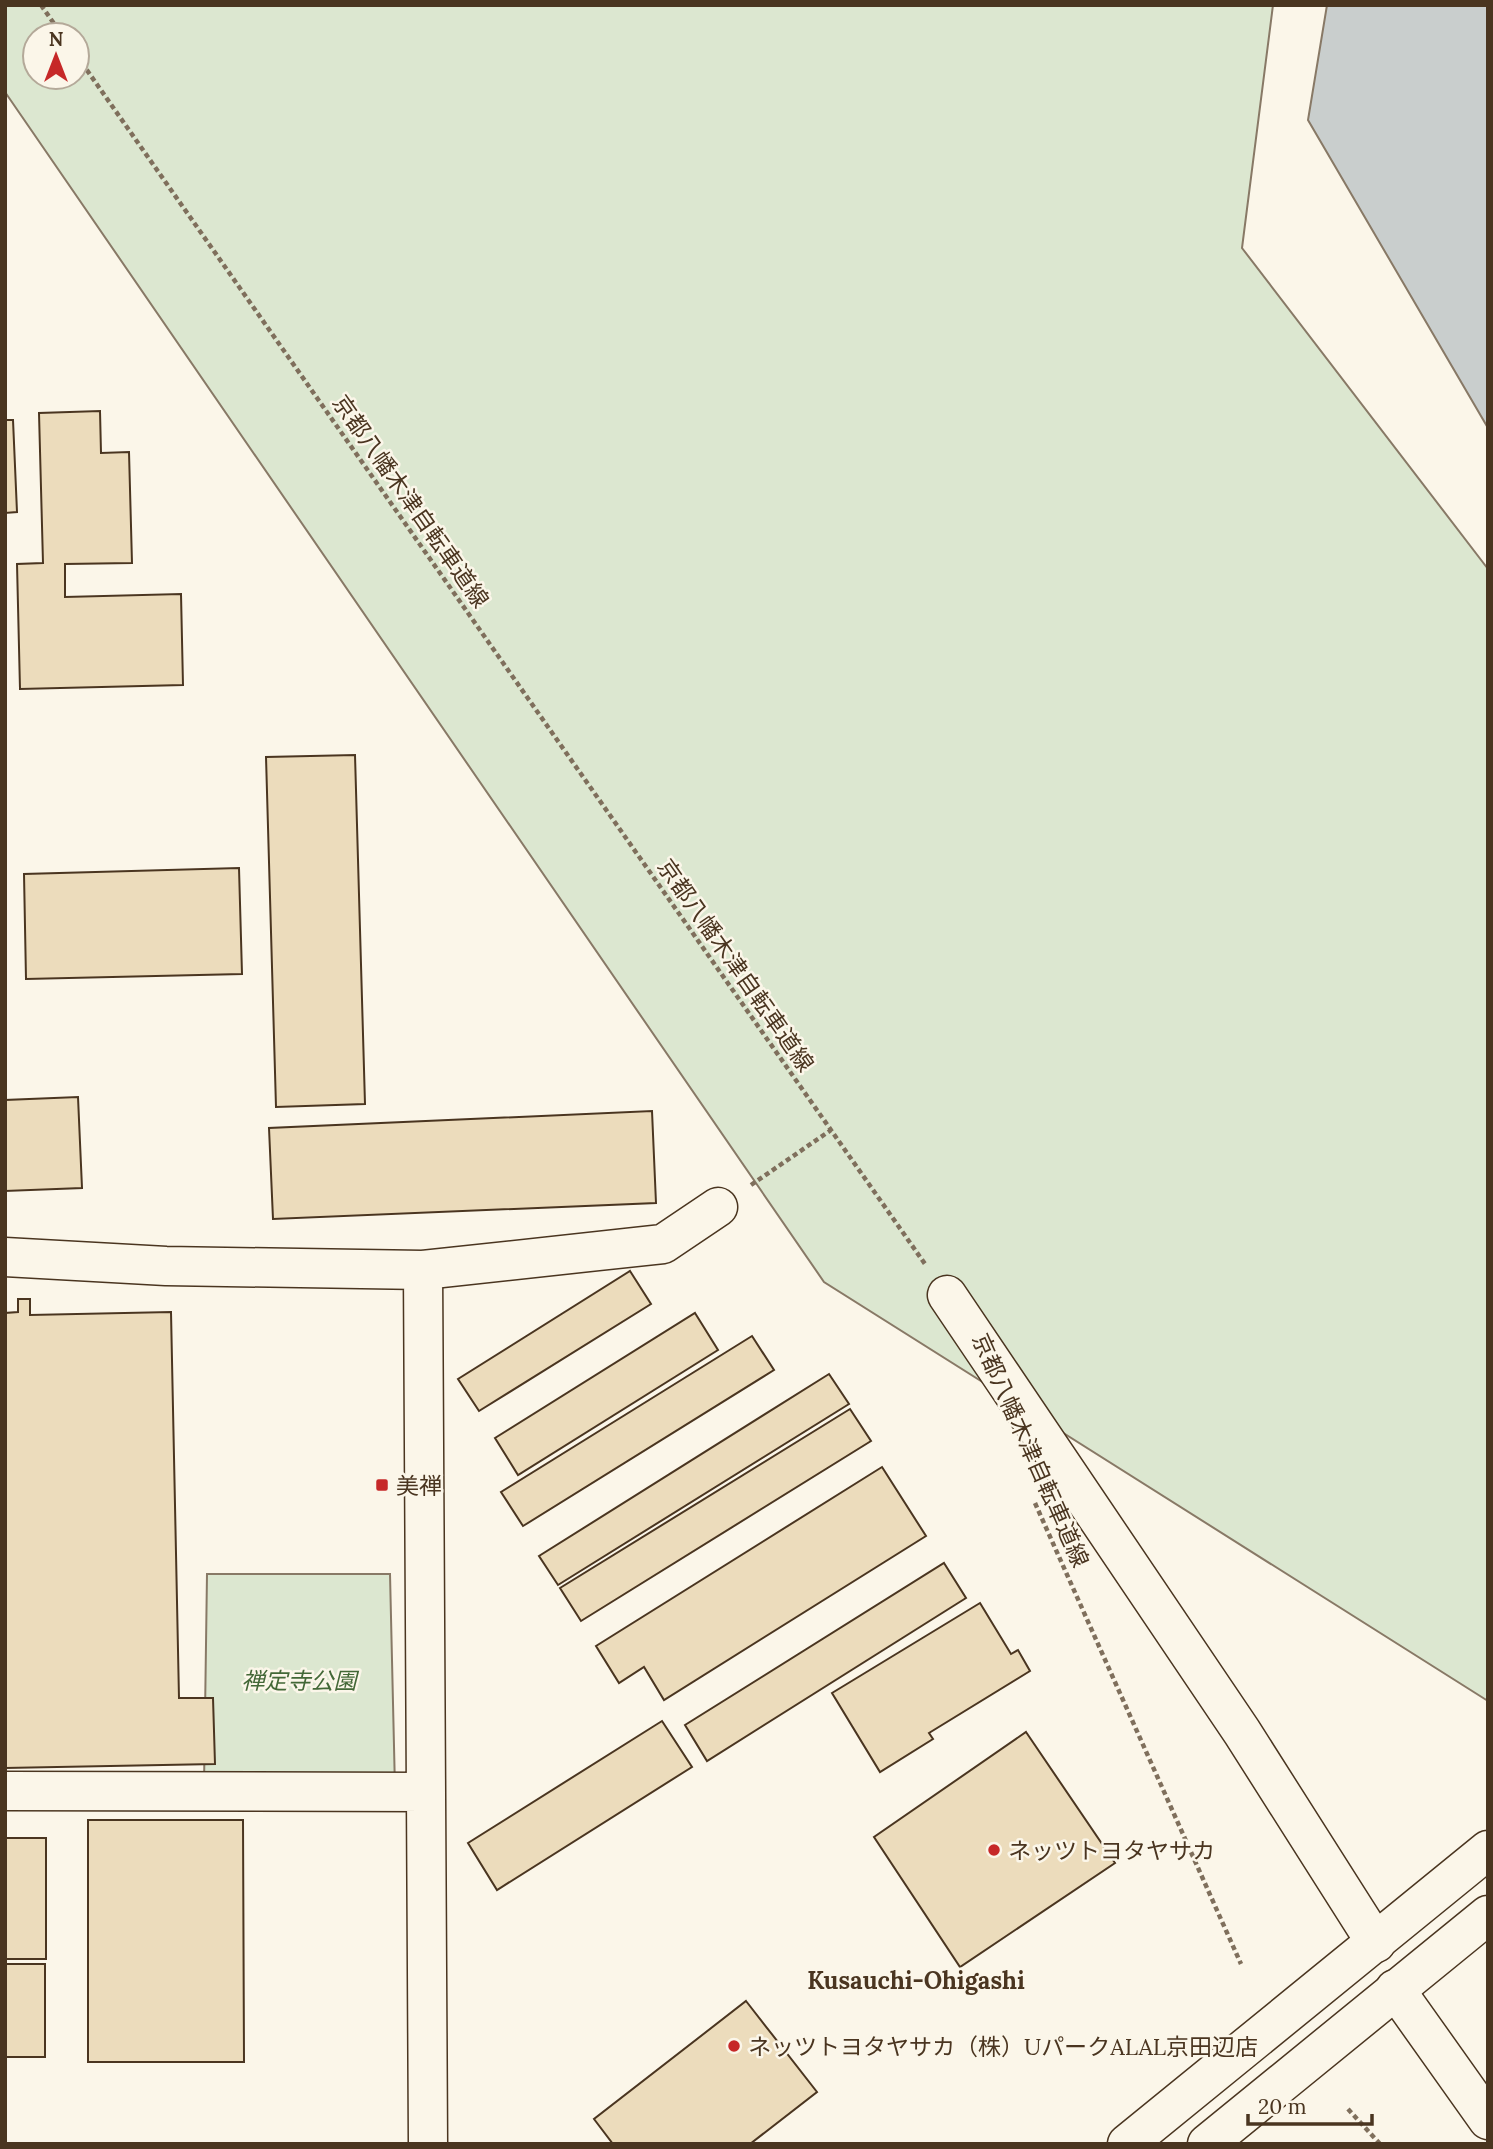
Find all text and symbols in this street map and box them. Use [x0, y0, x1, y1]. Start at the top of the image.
north arrow [21, 21, 91, 91]
text: N [49, 27, 64, 51]
street label: 京都八幡木津自転車道線 [327, 389, 495, 613]
street label: 京都八幡木津自転車道線 [652, 853, 820, 1077]
street label: 京都八幡木津自転車道線 [966, 1329, 1096, 1571]
place label: 美禅 [396, 1471, 442, 1500]
marker: 美禅 [374, 1477, 390, 1493]
park label: 禅定寺公園 [242, 1666, 360, 1695]
place label: ネッツトヨタヤサカ [1008, 1836, 1215, 1865]
marker: ネッツトヨタヤサカ [986, 1842, 1002, 1858]
district label: Kusauchi-Ohigashi [807, 1965, 1025, 1996]
place label: ネッツトヨタヤサカ（株）UパークALAL京田辺店 [748, 2032, 1258, 2061]
marker: ネッツトヨタヤサカ（株）UパークALAL京田辺店 [726, 2038, 742, 2054]
scale bar [1248, 2082, 1372, 2126]
text: 20 m [1258, 2093, 1307, 2120]

